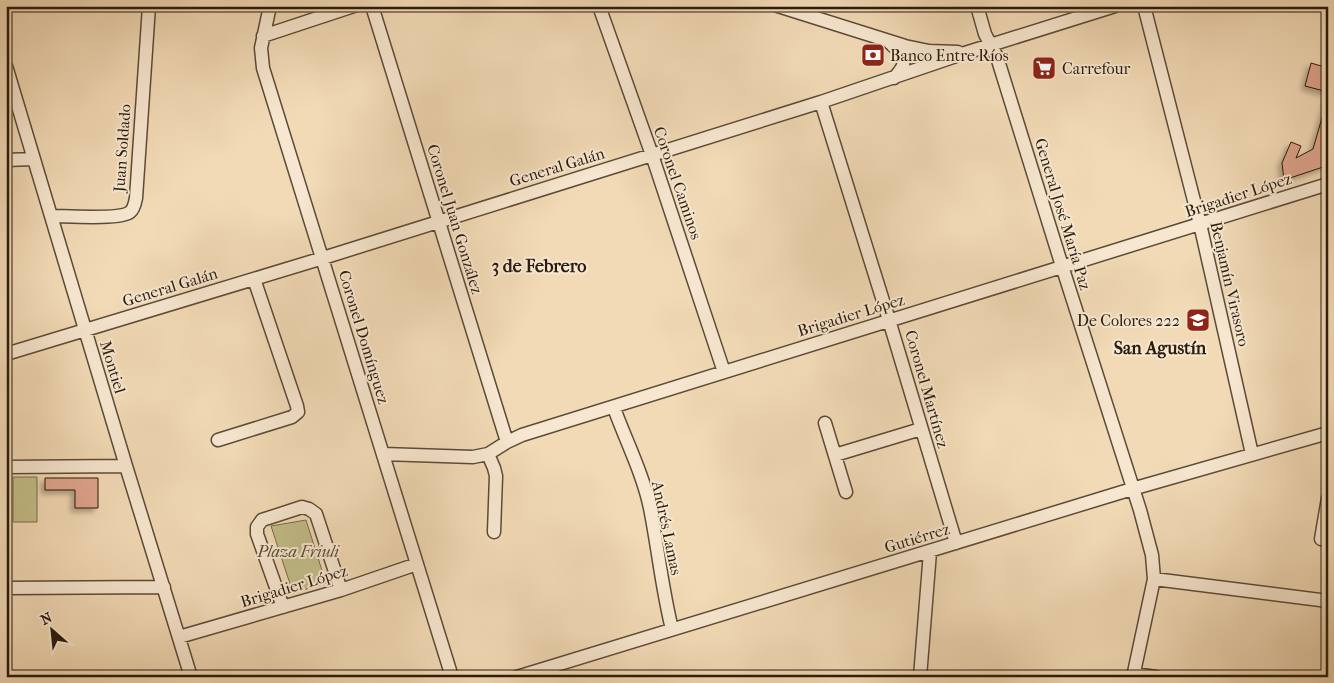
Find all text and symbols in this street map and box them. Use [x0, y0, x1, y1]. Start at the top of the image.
bank icon: Banco Entre Ríos [860, 42, 886, 68]
place label: Banco Entre Ríos [890, 46, 1009, 65]
supermarket icon: Carrefour [1031, 55, 1057, 81]
place label: Carrefour [1062, 59, 1131, 78]
street label: Juan Soldado [109, 103, 135, 195]
street label: Coronel Caminos [650, 124, 706, 242]
street label: General José María Paz [1031, 136, 1095, 292]
street label: Coronel Juan González [423, 142, 487, 296]
street label: General Galán [507, 143, 607, 190]
street label: Brigadier López [1182, 169, 1294, 221]
street label: Benjamín Virasoro [1206, 220, 1254, 348]
district label: 3 de Febrero [492, 256, 586, 277]
street label: General Galán [120, 263, 220, 310]
street label: Coronel Domínguez [335, 268, 393, 406]
street label: Brigadier López [795, 290, 907, 340]
school or university icon: De Colores 222 [1185, 307, 1211, 333]
place label: De Colores 222 [1077, 311, 1180, 330]
street label: Coronel Martínez [901, 328, 953, 450]
street label: Montiel [96, 338, 130, 396]
district label: San Agustín [1114, 338, 1207, 359]
street label: Andrés Lamas [648, 478, 686, 577]
street label: Gutiérrez [882, 519, 952, 557]
park label: Plaza Friuli [256, 542, 340, 561]
street label: Brigadier López [238, 561, 350, 611]
north arrow [28, 606, 78, 656]
text: N [38, 609, 55, 629]

